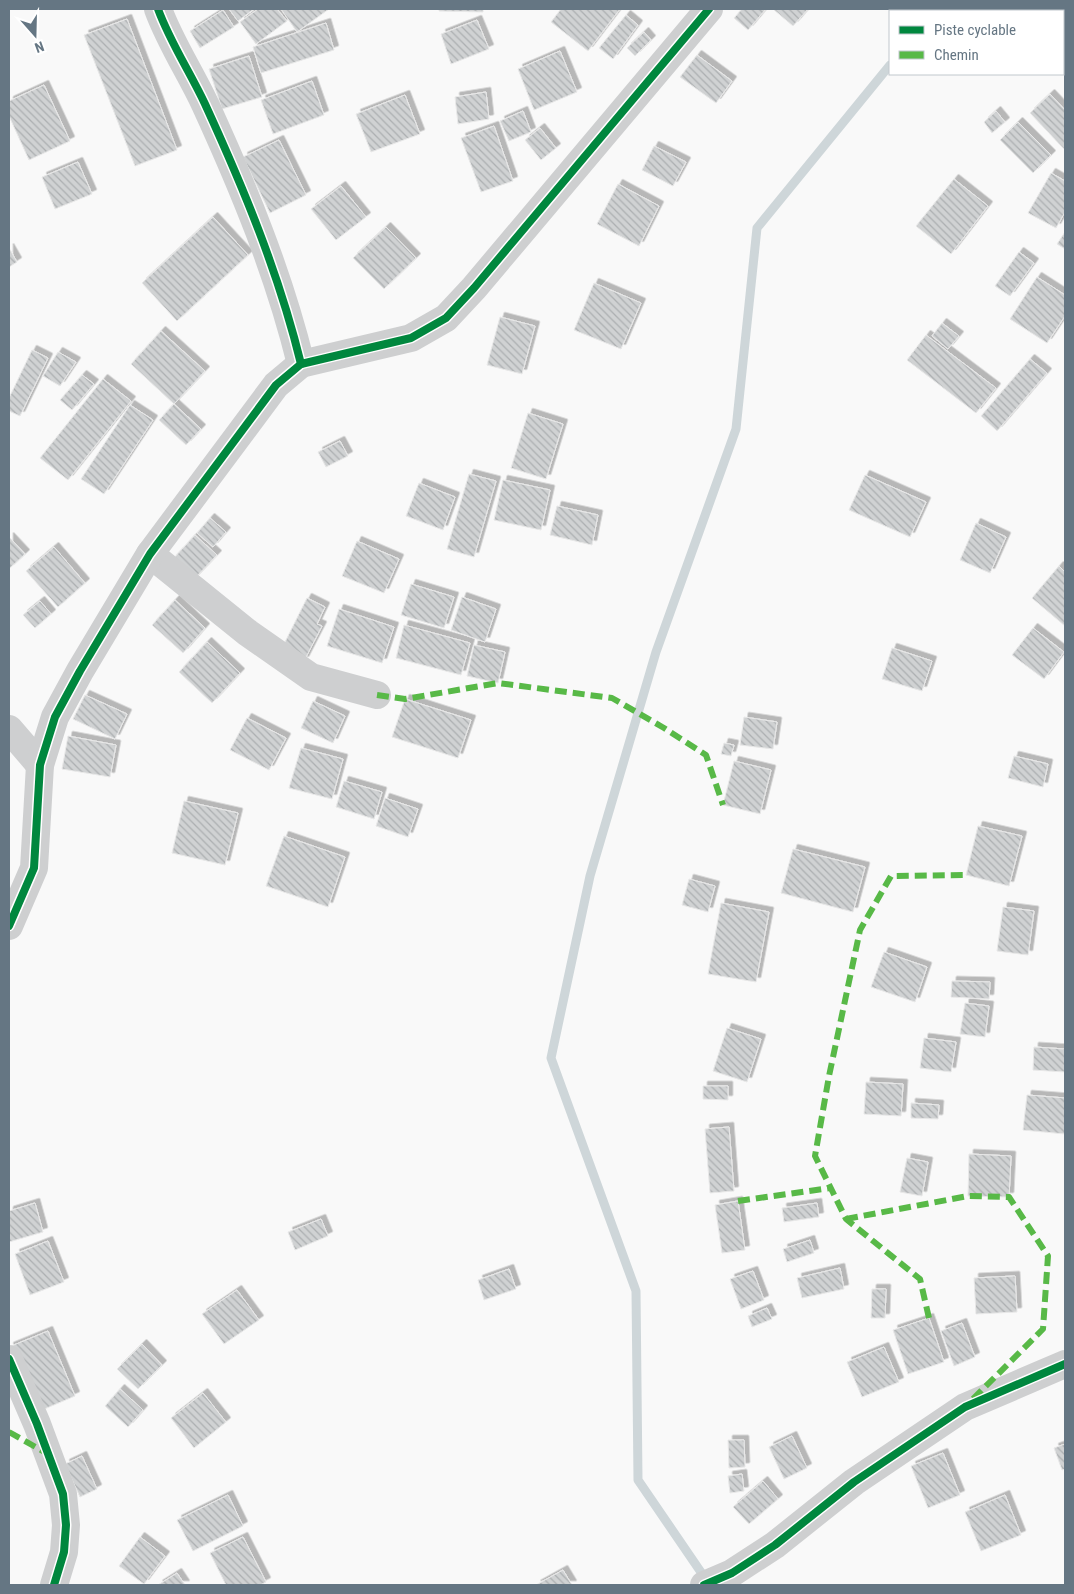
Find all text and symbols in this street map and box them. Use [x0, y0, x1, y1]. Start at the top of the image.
north arrow [10, 10, 60, 60]
legend [889, 10, 1064, 75]
text: Piste cyclable [934, 21, 1016, 39]
text: N [33, 38, 46, 56]
text: Chemin [934, 46, 979, 64]

